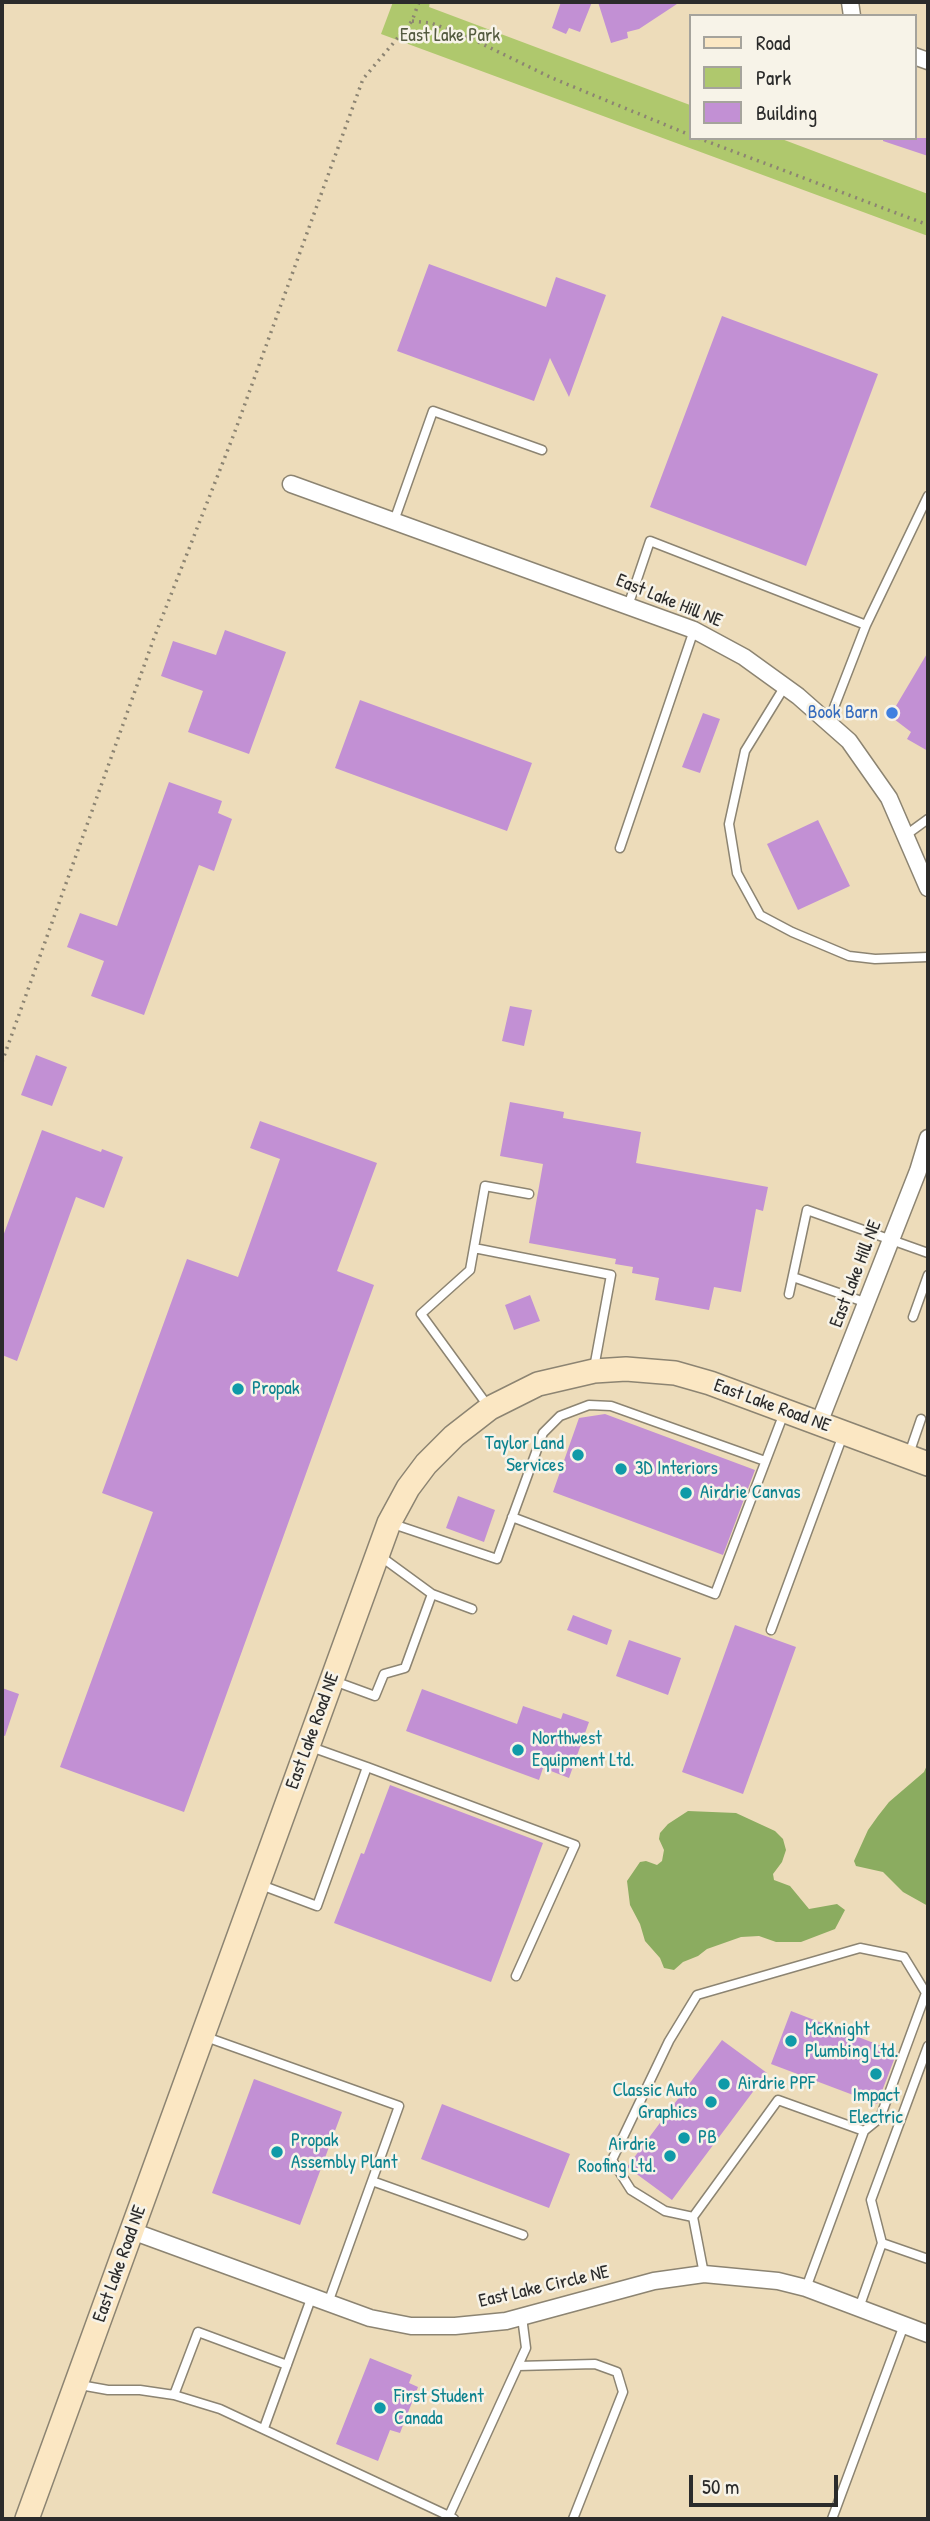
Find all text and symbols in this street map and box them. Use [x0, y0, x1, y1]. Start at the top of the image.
legend [688, 14, 916, 140]
park label: East Lake Park [400, 25, 500, 47]
text: Road [756, 28, 790, 57]
text: Park [756, 63, 791, 92]
text: Building [756, 98, 817, 127]
street label: East Lake Hill NE [613, 569, 725, 633]
place label: Book Barn [808, 702, 878, 724]
marker: Book Barn [884, 705, 900, 721]
street label: East Lake Hill NE [825, 1217, 887, 1331]
street label: East Lake Road NE [711, 1374, 833, 1438]
place label: Propak [252, 1378, 300, 1400]
marker: Propak [230, 1381, 246, 1397]
place label: Taylor Land Services [485, 1433, 564, 1477]
marker: Taylor Land Services [570, 1447, 586, 1463]
place label: 3D Interiors [635, 1458, 718, 1480]
marker: 3D Interiors [613, 1461, 629, 1477]
place label: Airdrie Canvas [700, 1482, 801, 1504]
marker: Airdrie Canvas [678, 1485, 694, 1501]
street label: East Lake Road NE [281, 1670, 345, 1792]
place label: Northwest Equipment Ltd. [532, 1728, 634, 1772]
marker: Northwest Equipment Ltd. [510, 1742, 526, 1758]
place label: McKnight Plumbing Ltd. [805, 2019, 898, 2063]
marker: McKnight Plumbing Ltd. [783, 2033, 799, 2049]
marker: Impact Electric [868, 2066, 884, 2082]
place label: Airdrie PPF [738, 2073, 815, 2095]
marker: Airdrie PPF [716, 2076, 732, 2092]
place label: Classic Auto Graphics [612, 2080, 697, 2124]
place label: Impact Electric [849, 2085, 903, 2129]
marker: Classic Auto Graphics [703, 2094, 719, 2110]
place label: PB [698, 2127, 717, 2149]
place label: Propak Assembly Plant [291, 2130, 397, 2174]
marker: PB [676, 2130, 692, 2146]
place label: Airdrie Roofing Ltd. [578, 2134, 656, 2178]
marker: Propak Assembly Plant [269, 2144, 285, 2160]
marker: Airdrie Roofing Ltd. [662, 2148, 678, 2164]
street label: East Lake Road NE [88, 2203, 152, 2325]
street label: East Lake Circle NE [477, 2261, 611, 2313]
place label: First Student Canada [394, 2386, 484, 2430]
marker: First Student Canada [372, 2400, 388, 2416]
scale bar [692, 2462, 841, 2506]
text: 50 m [702, 2472, 739, 2501]

